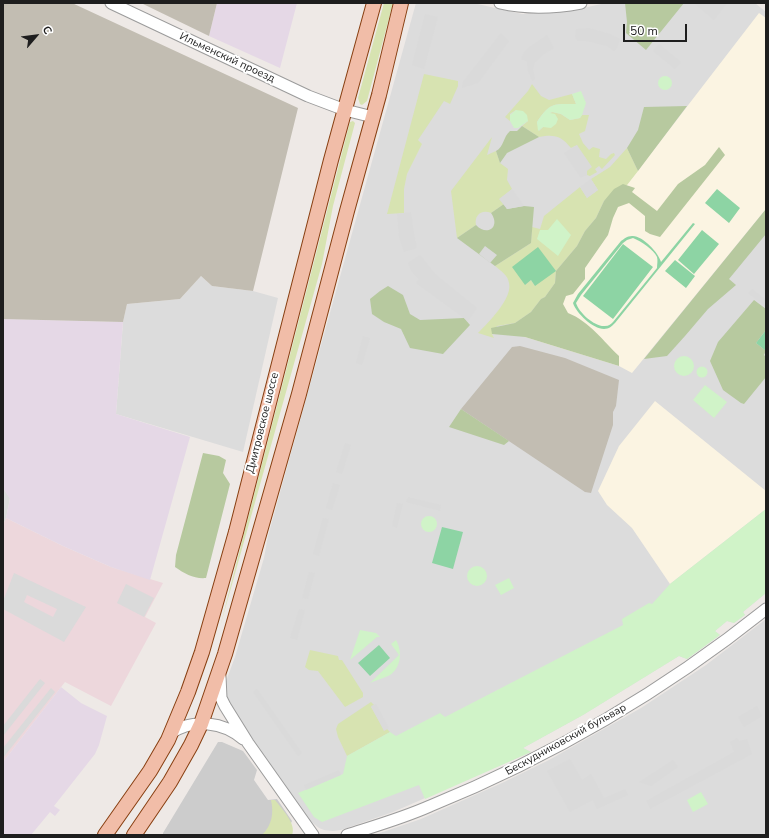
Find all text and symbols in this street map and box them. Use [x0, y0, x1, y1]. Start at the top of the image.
north arrow [16, 16, 56, 56]
scale bar [625, 16, 689, 42]
text: С [39, 23, 55, 37]
text: 50 m [630, 23, 658, 39]
street label: Ильменский проезд [177, 30, 277, 86]
street label: Дмитровское шоссе [244, 371, 282, 475]
street label: Бескудниковский бульвар [503, 701, 629, 779]

